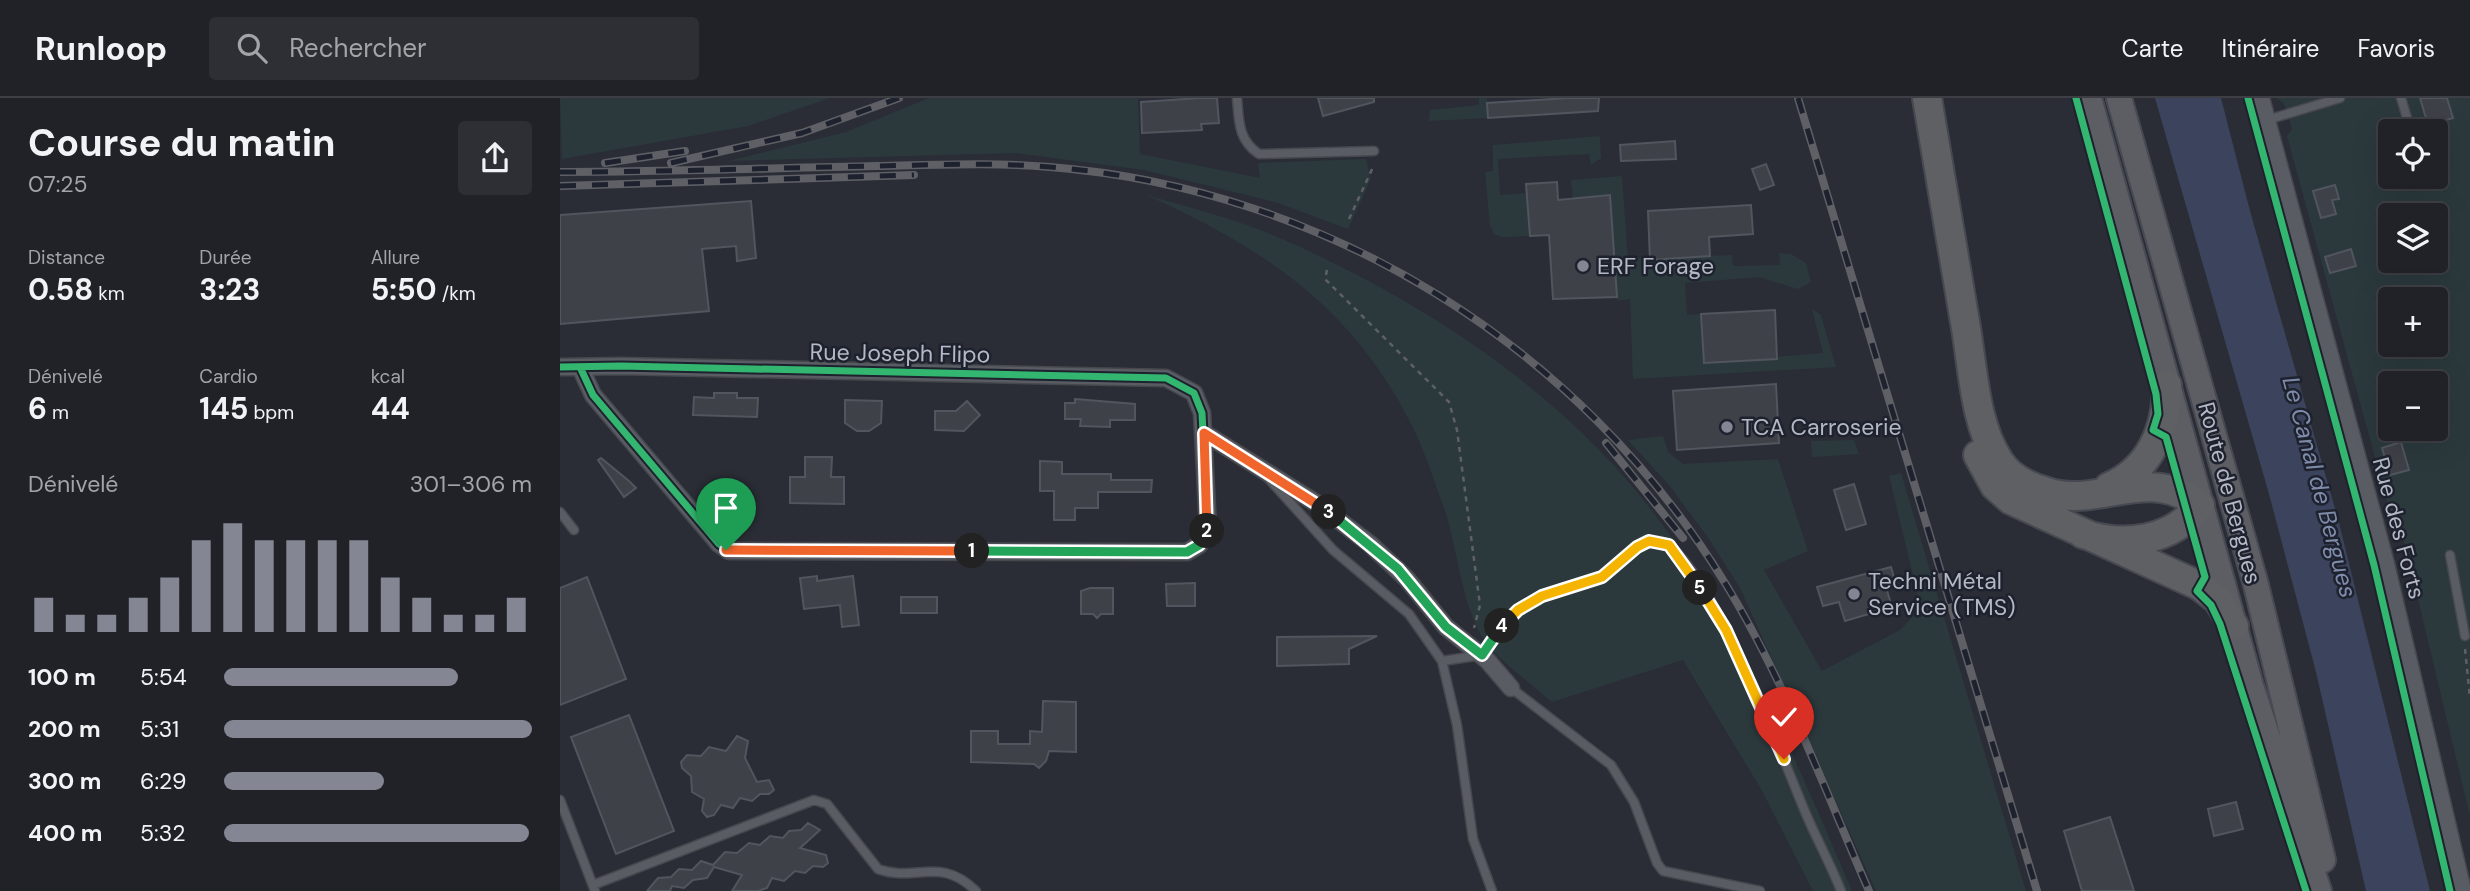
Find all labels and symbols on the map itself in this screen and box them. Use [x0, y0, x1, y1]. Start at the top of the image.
place label: ERF Forage [1597, 251, 1714, 281]
marker: ERF Forage [1575, 258, 1591, 274]
street label: Rue Joseph Flipo [809, 336, 991, 370]
water label: Le Canal de Bergues [2276, 373, 2364, 601]
street label: Route de Bergues [2191, 399, 2269, 587]
place label: TCA Carroserie [1741, 412, 1902, 442]
marker: TCA Carroserie [1719, 419, 1735, 435]
street label: Rue des Forts [2366, 454, 2432, 602]
pin [696, 478, 756, 550]
pin: 3 [1312, 494, 1346, 530]
pin: 2 [1190, 514, 1224, 548]
pin: 1 [954, 533, 990, 568]
place label: Techni Métal Service (TMS) [1868, 566, 2016, 622]
pin: 5 [1682, 570, 1718, 606]
marker: Techni Métal Service (TMS) [1846, 586, 1862, 602]
pin: 4 [1485, 608, 1520, 644]
pin [1754, 687, 1814, 759]

